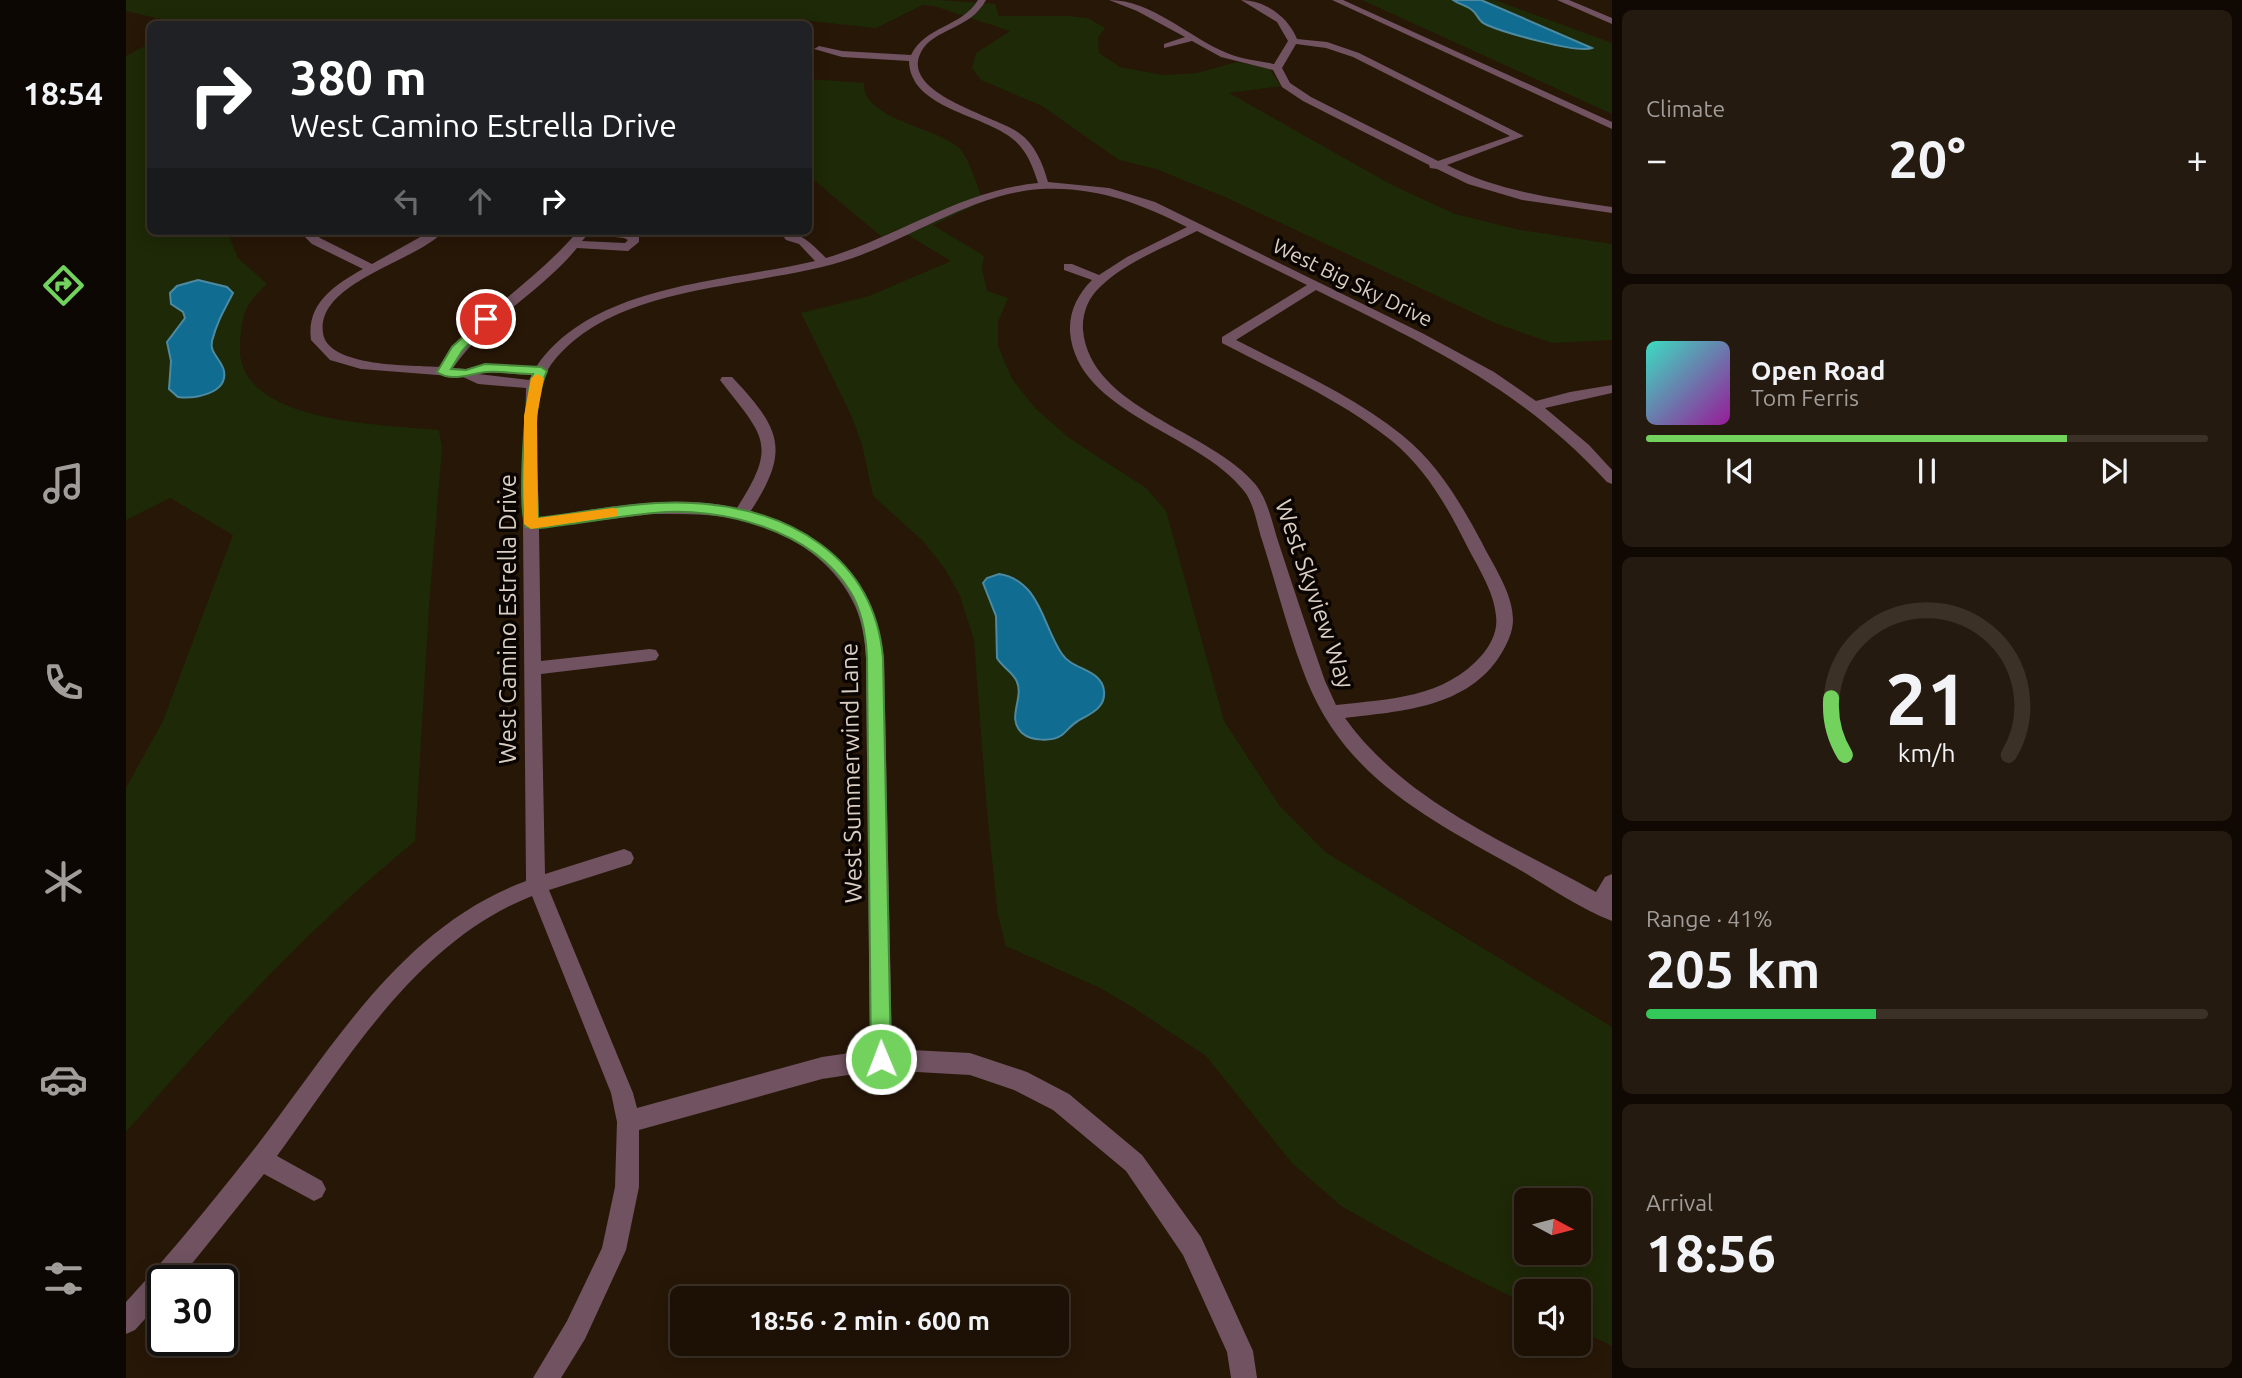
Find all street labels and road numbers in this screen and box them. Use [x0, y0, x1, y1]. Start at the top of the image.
street label: West Big Sky Drive [1269, 233, 1437, 331]
street label: West Camino Estrella Drive [494, 474, 521, 764]
street label: West Skyview Way [1270, 496, 1360, 692]
street label: West Summerwind Lane [835, 643, 867, 903]

